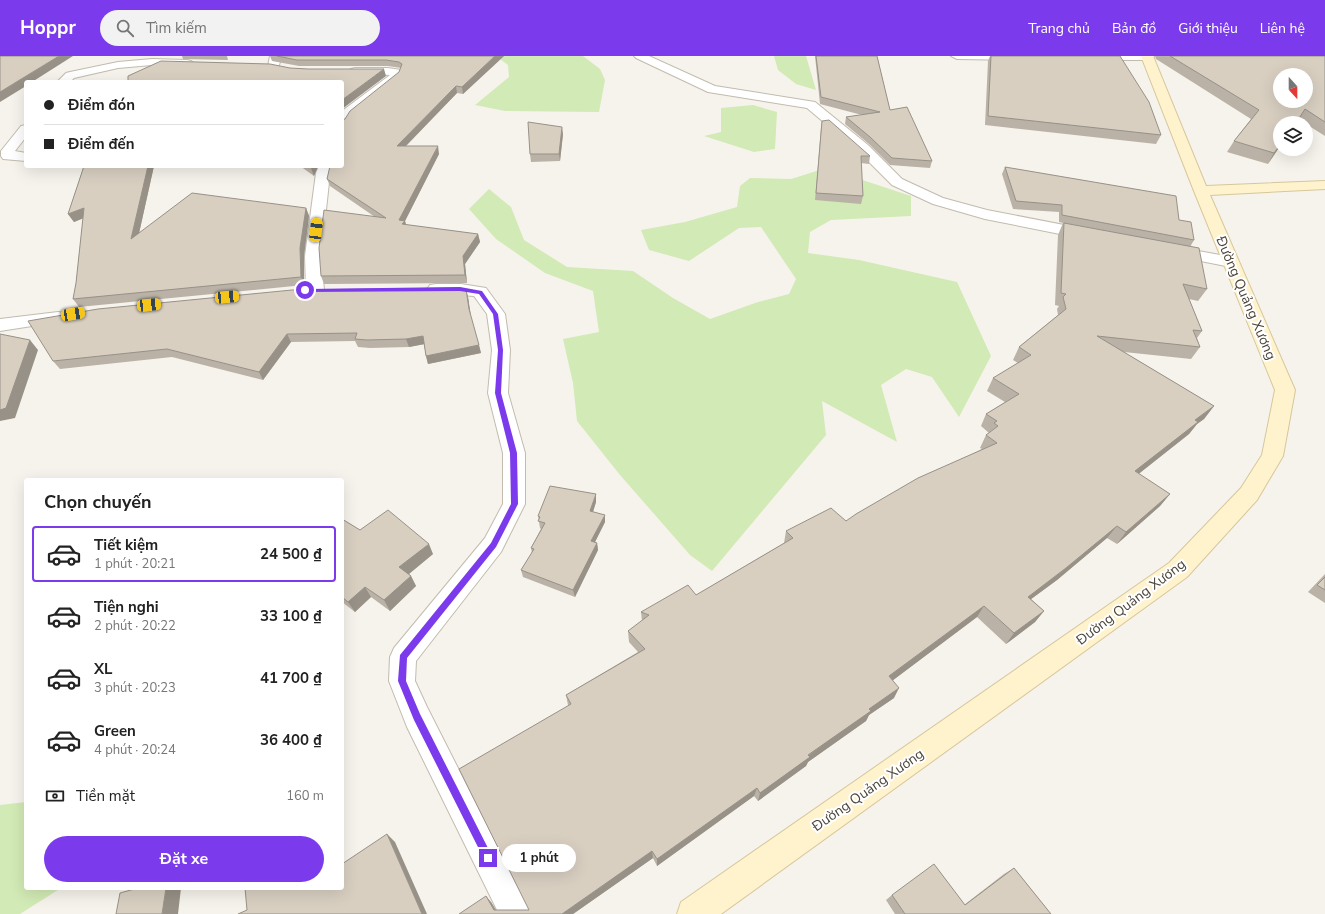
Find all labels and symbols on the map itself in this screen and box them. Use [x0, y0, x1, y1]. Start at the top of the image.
north arrow [1273, 68, 1313, 108]
car [309, 217, 323, 243]
street label: Đường Quảng Xương [1211, 232, 1281, 363]
route start [296, 281, 314, 299]
car [215, 290, 239, 304]
car [136, 298, 162, 312]
car [60, 306, 86, 322]
street label: Đường Quảng Xương [1072, 555, 1190, 650]
street label: Đường Quảng Xương [807, 744, 928, 836]
callout: 1 phút [502, 844, 576, 872]
route end [479, 849, 497, 867]

